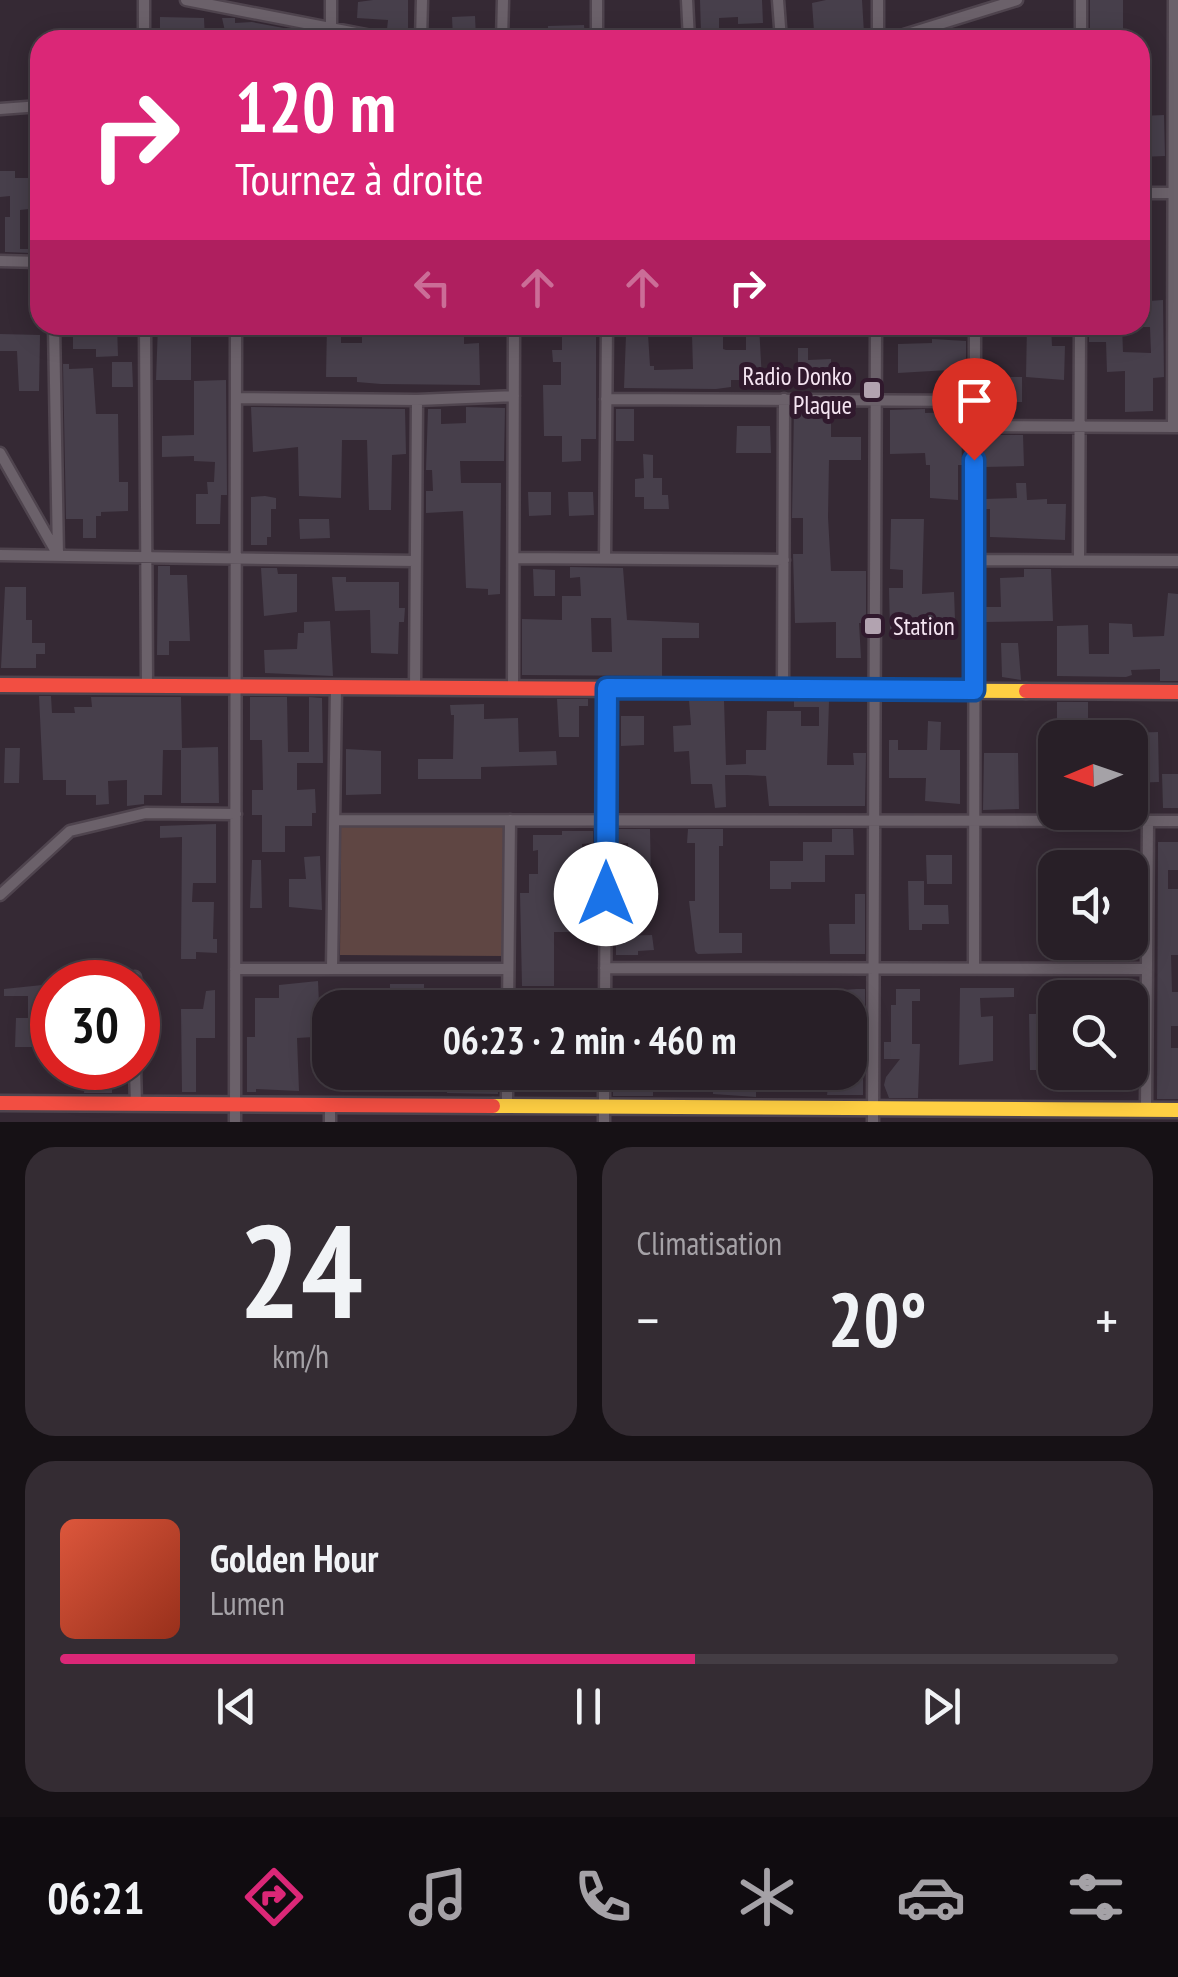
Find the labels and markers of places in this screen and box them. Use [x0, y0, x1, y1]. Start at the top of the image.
pin [932, 358, 1017, 461]
place label: Radio Donko Plaque [742, 360, 852, 421]
marker: Radio Donko Plaque [861, 379, 883, 401]
place label: Station [893, 610, 955, 642]
marker: Station [862, 615, 884, 637]

